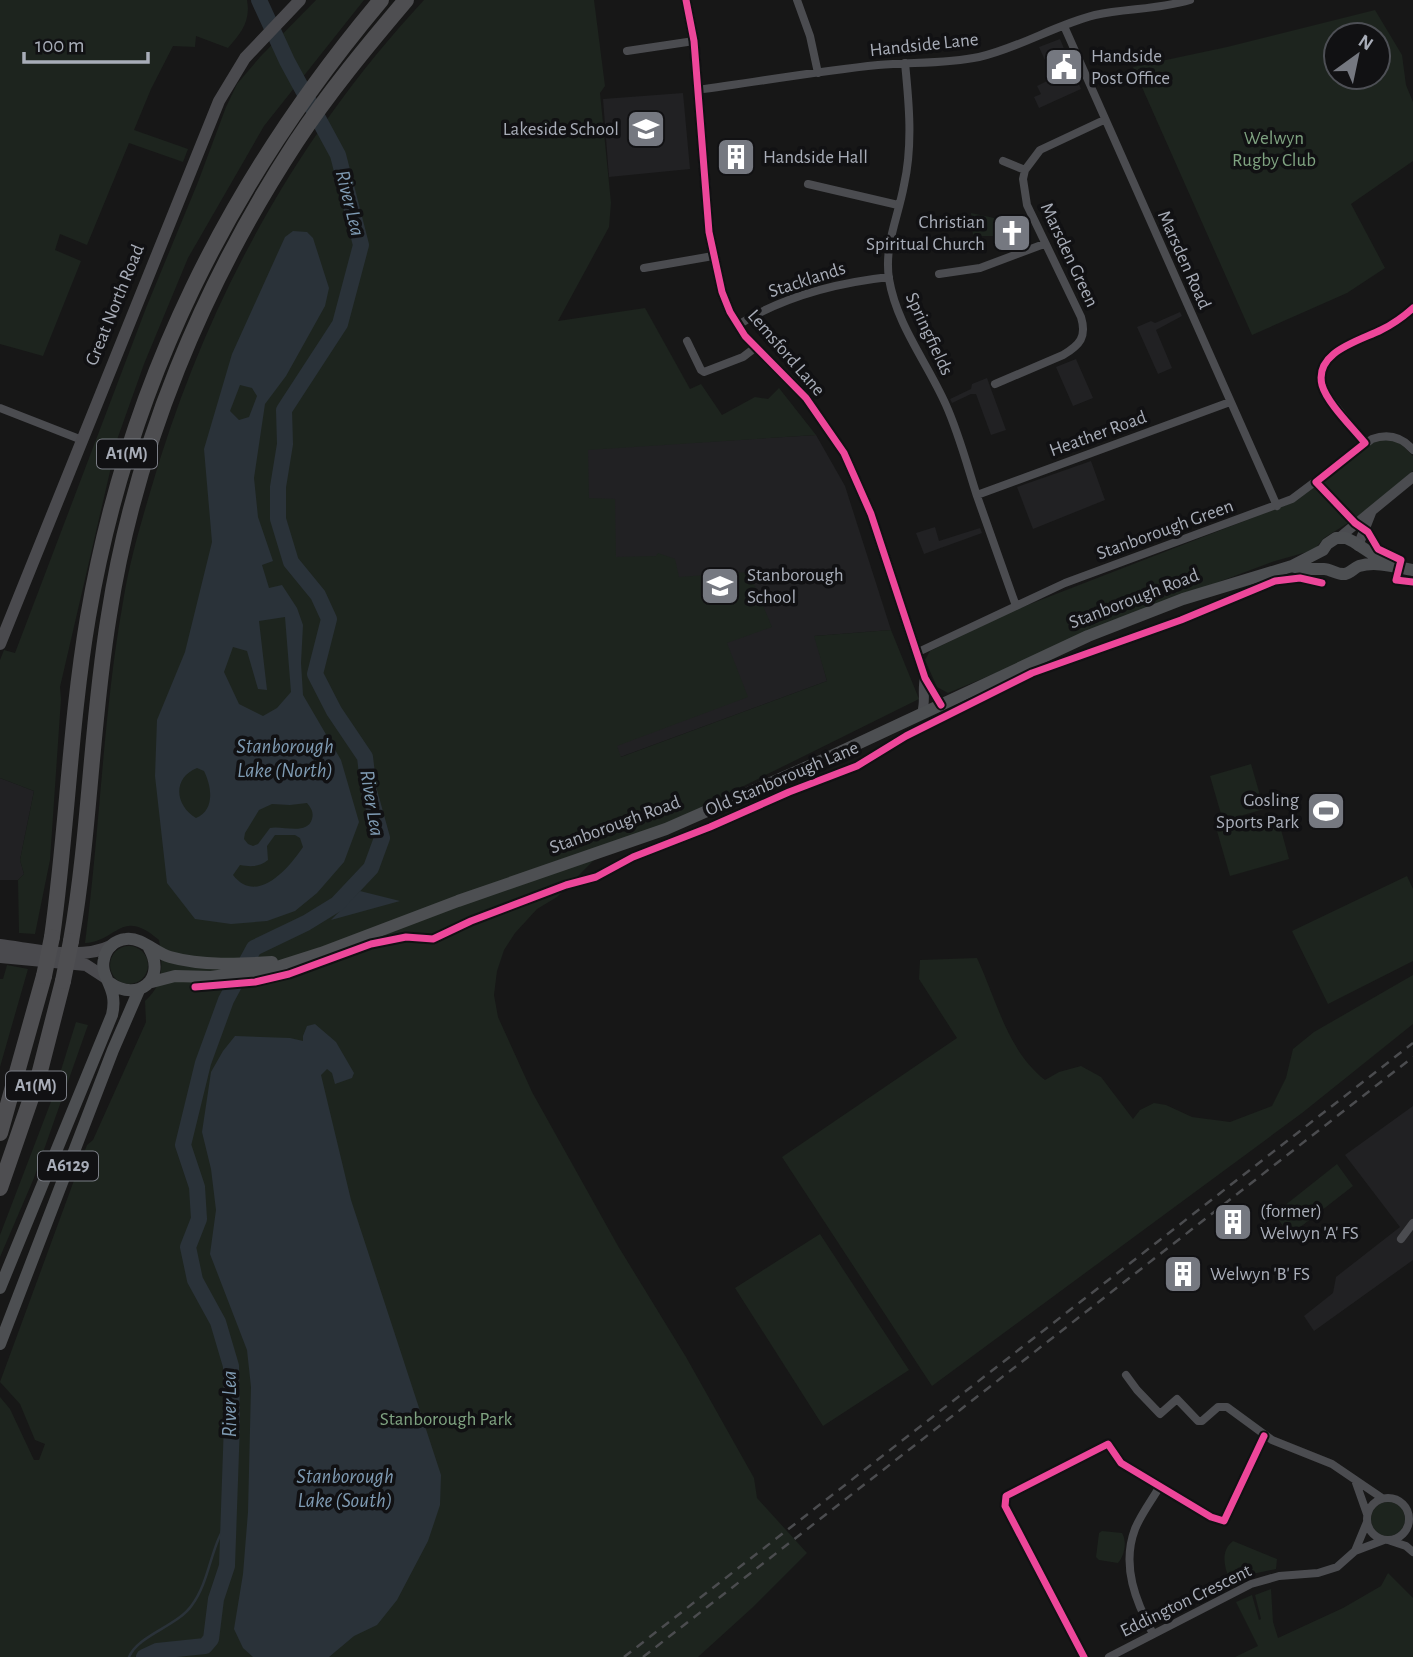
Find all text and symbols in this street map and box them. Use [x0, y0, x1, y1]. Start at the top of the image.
scale bar [24, 21, 149, 65]
north arrow [1322, 21, 1392, 91]
street label: Handside Lane [869, 30, 979, 60]
text: N [1355, 31, 1376, 55]
text: 100 m [35, 35, 85, 56]
public building icon: Handside Post Office [1043, 46, 1085, 88]
place label: Handside Post Office [1091, 47, 1170, 88]
school or university icon: Lakeside School [625, 108, 667, 150]
place label: Lakeside School [503, 120, 619, 139]
park label: Welwyn Rugby Club [1232, 129, 1316, 170]
building icon: Handside Hall [715, 136, 757, 178]
place label: Handside Hall [763, 148, 868, 167]
water label: River Lea [332, 168, 368, 238]
street label: Marsden Green [1037, 200, 1101, 310]
street label: Marsden Road [1154, 208, 1214, 312]
church icon: Christian Spiritual Church [991, 212, 1033, 254]
place label: Christian Spiritual Church [866, 213, 985, 254]
street label: Great North Road [82, 242, 148, 368]
street label: Stacklands [766, 259, 848, 301]
street label: Springfields [902, 290, 956, 378]
street label: Lemsford Lane [744, 306, 828, 400]
street label: Heather Road [1047, 408, 1149, 460]
road number: A1(M) [97, 440, 157, 468]
street label: Stanborough Green [1094, 496, 1236, 564]
school or university icon: Stanborough School [699, 565, 741, 607]
street label: Stanborough Road [1066, 565, 1202, 633]
place label: Stanborough School [747, 566, 844, 607]
water label: Stanborough Lake (North) [236, 736, 334, 781]
street label: Old Stanborough Lane [703, 738, 861, 820]
water label: River Lea [356, 768, 388, 838]
sports icon: Gosling Sports Park [1305, 790, 1347, 832]
place label: Gosling Sports Park [1216, 791, 1300, 832]
street label: Stanborough Road [547, 793, 683, 857]
road number: A1(M) [6, 1072, 66, 1100]
road number: A6129 [38, 1152, 98, 1181]
building icon: (former) Welwyn 'A' FS [1212, 1201, 1254, 1243]
place label: (former) Welwyn 'A' FS [1260, 1202, 1359, 1243]
building icon: Welwyn 'B' FS [1162, 1253, 1204, 1295]
place label: Welwyn 'B' FS [1210, 1265, 1310, 1284]
water label: River Lea [219, 1370, 240, 1438]
park label: Stanborough Park [380, 1410, 513, 1429]
water label: Stanborough Lake (South) [296, 1466, 394, 1511]
street label: Eddington Crescent [1117, 1561, 1255, 1641]

